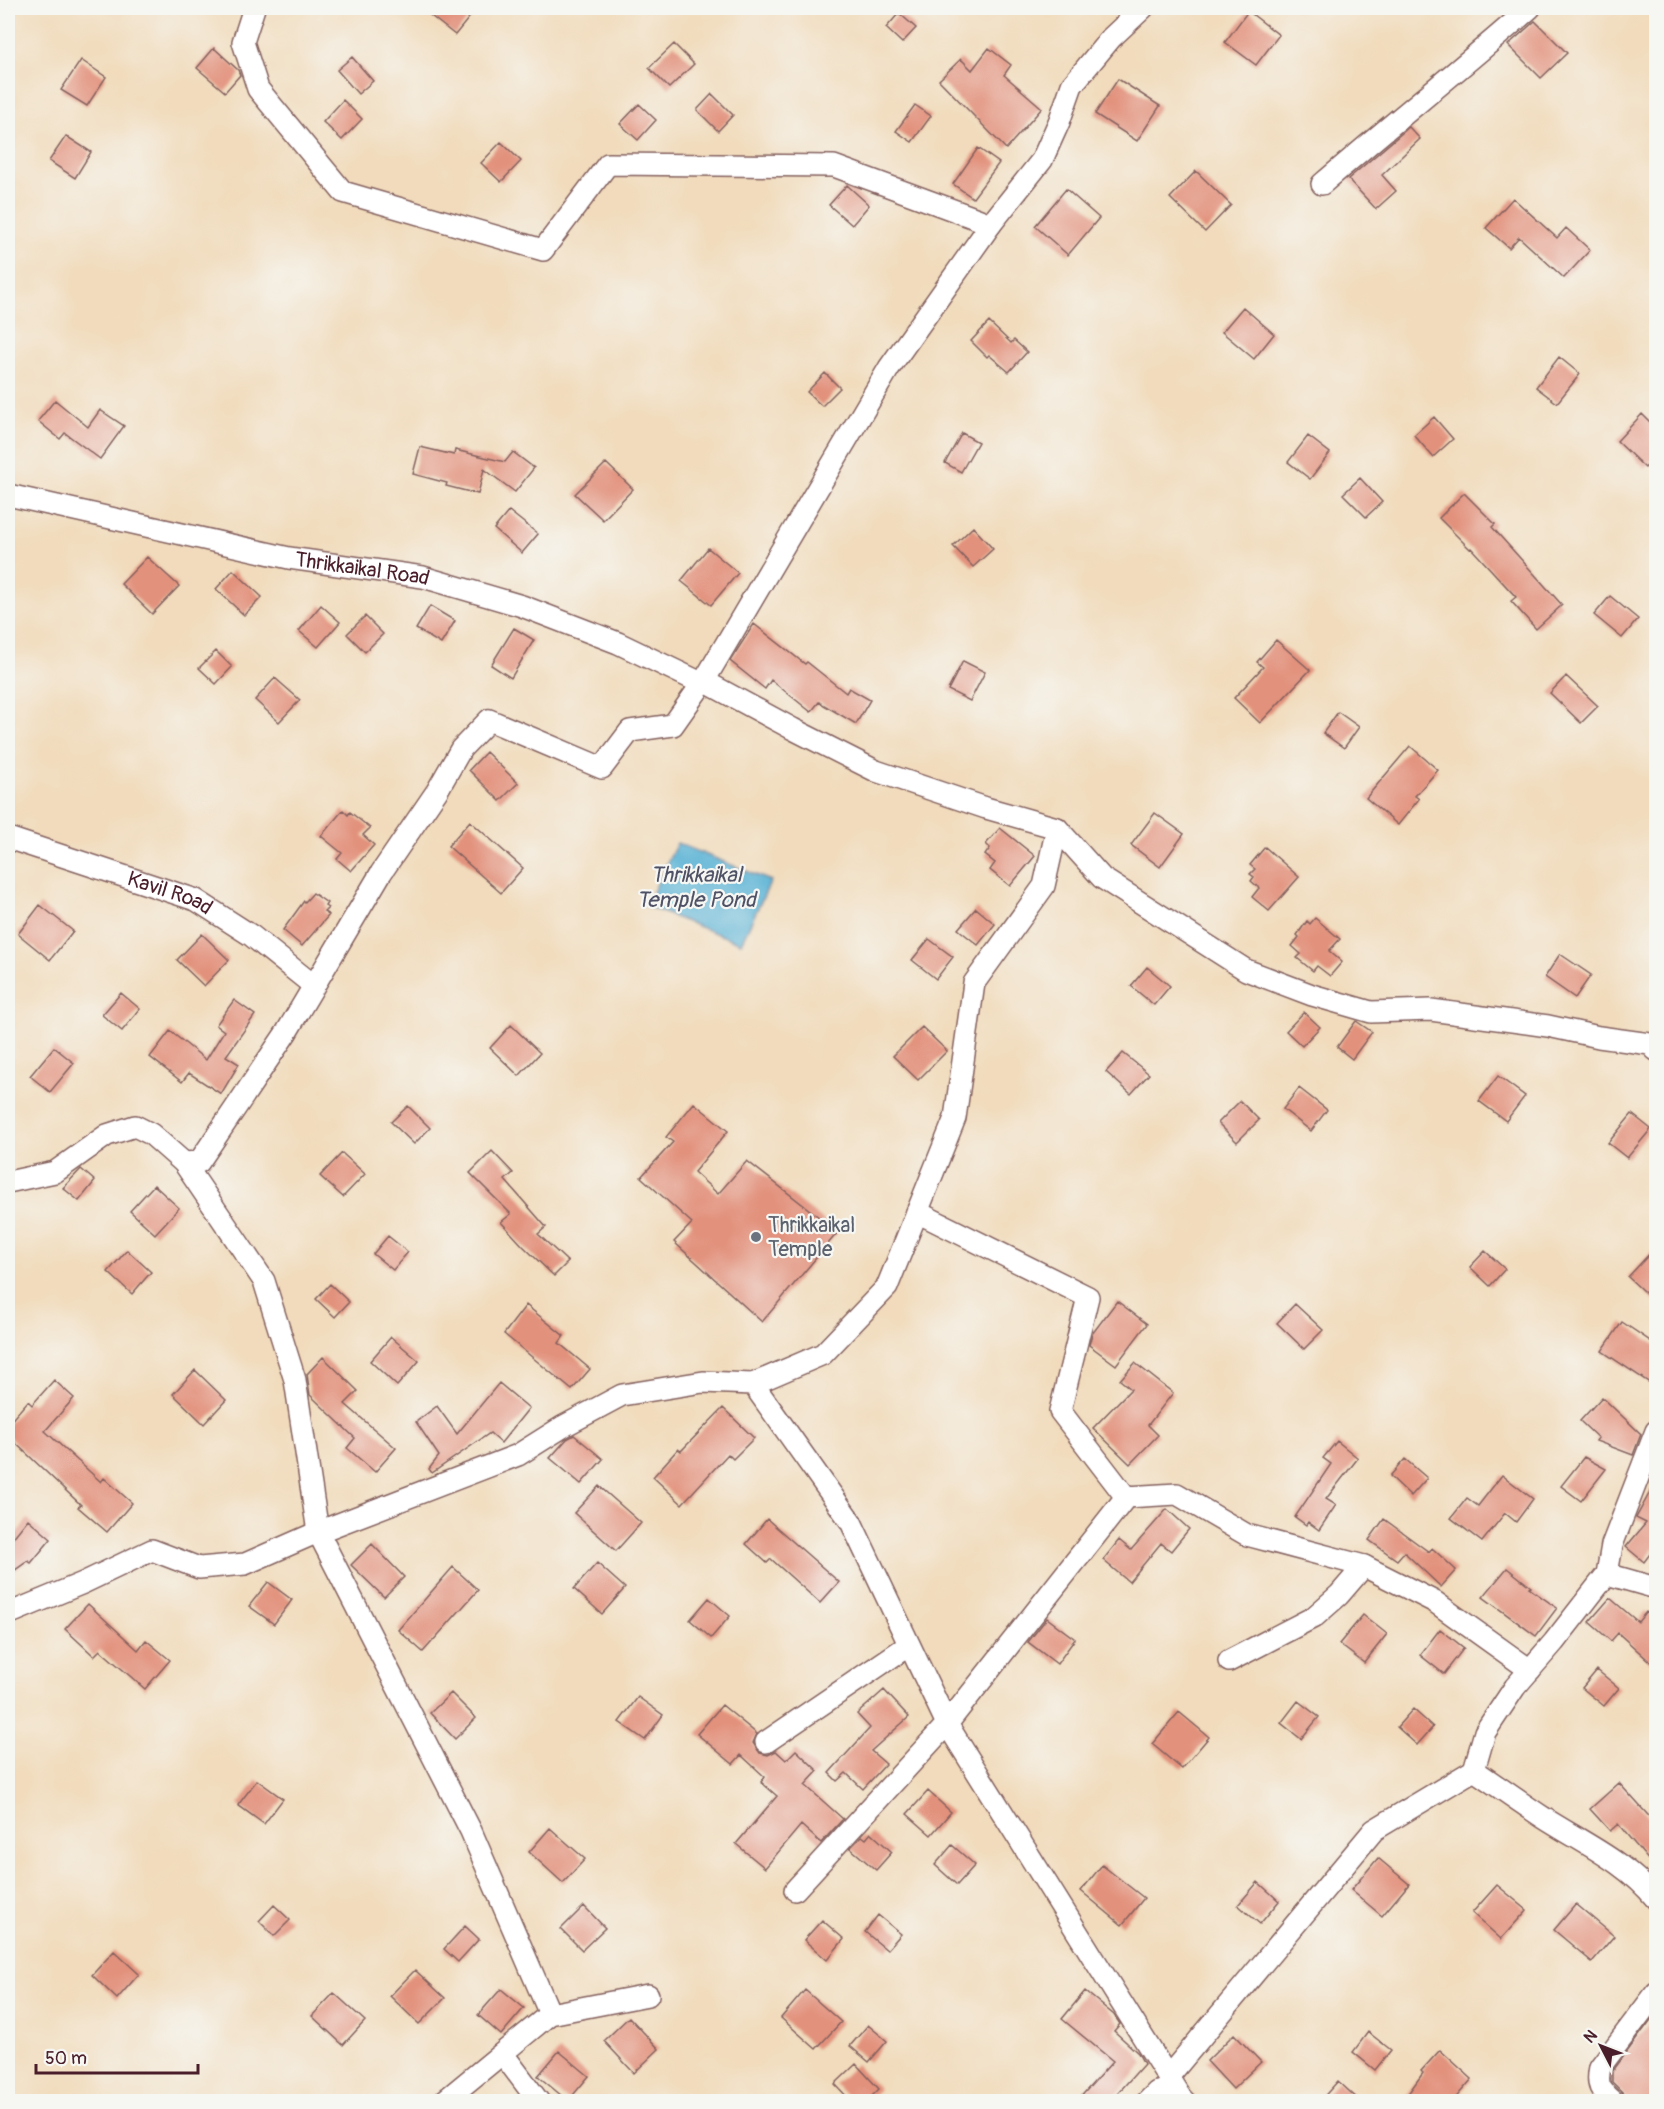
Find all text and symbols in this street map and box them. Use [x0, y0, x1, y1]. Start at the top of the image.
street label: Thrikkaikal Road [293, 546, 433, 592]
water label: Thrikkaikal Temple Pond [636, 861, 759, 914]
street label: Kavil Road [124, 865, 218, 921]
place label: Thrikkaikal Temple [768, 1212, 855, 1263]
marker: Thrikkaikal Temple [749, 1230, 763, 1244]
north arrow [1571, 2016, 1631, 2076]
text: N [1580, 2026, 1602, 2047]
scale bar [36, 2037, 198, 2075]
text: 50 m [45, 2047, 87, 2070]

